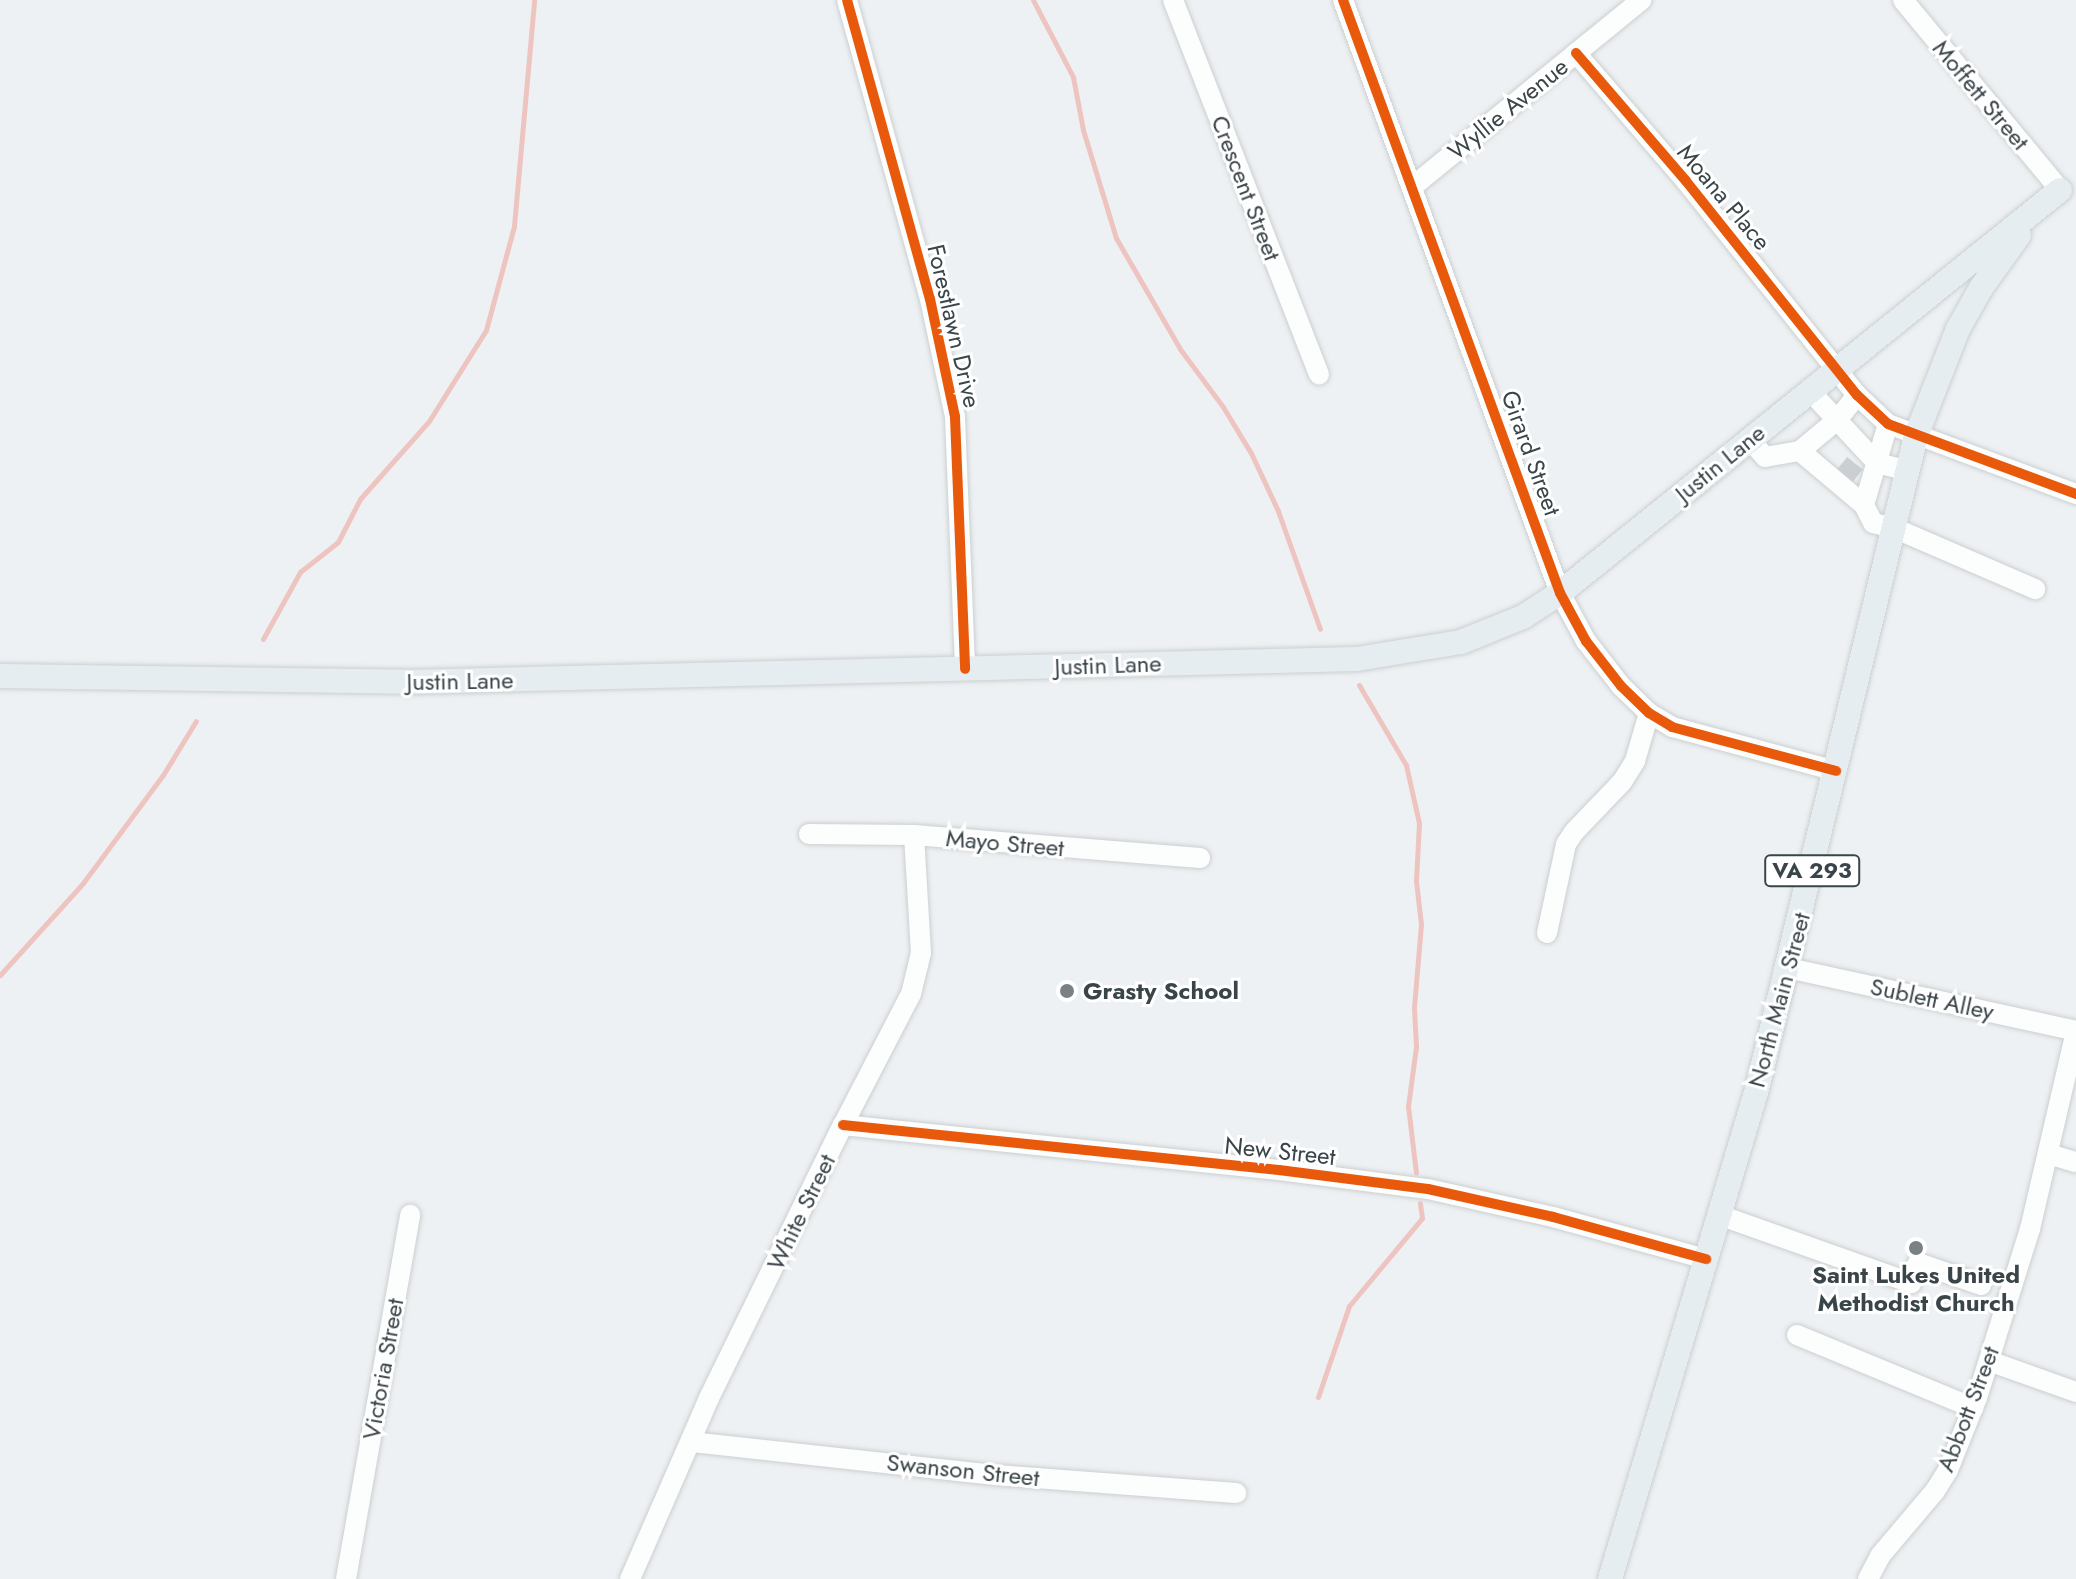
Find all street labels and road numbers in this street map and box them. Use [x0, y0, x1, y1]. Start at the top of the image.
street label: Moffett Street [1927, 34, 2035, 156]
street label: Wyllie Avenue [1442, 52, 1574, 166]
street label: Crescent Street [1205, 111, 1287, 265]
street label: Moana Place [1671, 138, 1777, 256]
street label: Forestlawn Drive [921, 242, 987, 410]
street label: Girard Street [1495, 387, 1567, 519]
street label: Justin Lane [1669, 418, 1771, 508]
street label: Justin Lane [1054, 649, 1162, 681]
street label: Justin Lane [406, 666, 514, 696]
street label: Mayo Street [945, 823, 1065, 863]
road number: VA 293 [1764, 853, 1860, 889]
street label: North Main Street [1742, 909, 1816, 1091]
street label: Sublett Alley [1868, 972, 1996, 1026]
street label: New Street [1223, 1131, 1337, 1171]
street label: White Street [761, 1149, 841, 1275]
street label: Victoria Street [356, 1296, 410, 1442]
street label: Abbott Street [1931, 1342, 2005, 1476]
street label: Swanson Street [885, 1448, 1041, 1492]

